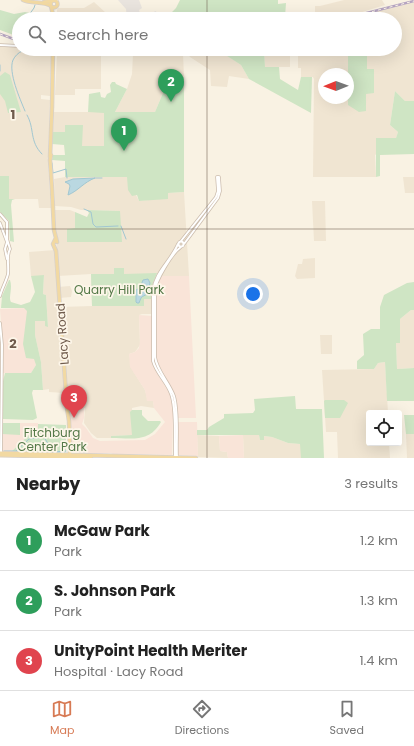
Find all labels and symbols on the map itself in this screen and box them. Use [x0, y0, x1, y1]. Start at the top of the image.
north arrow [318, 68, 354, 104]
pin: 2 [158, 69, 184, 102]
text: 1 [11, 105, 15, 124]
pin: 1 [111, 118, 137, 151]
park label: Quarry Hill Park [74, 281, 165, 298]
your location [243, 284, 263, 304]
street label: Lacy Road [51, 303, 73, 365]
text: 2 [9, 334, 17, 353]
pin: 3 [61, 385, 87, 418]
park label: Fitchburg Center Park [17, 424, 88, 455]

